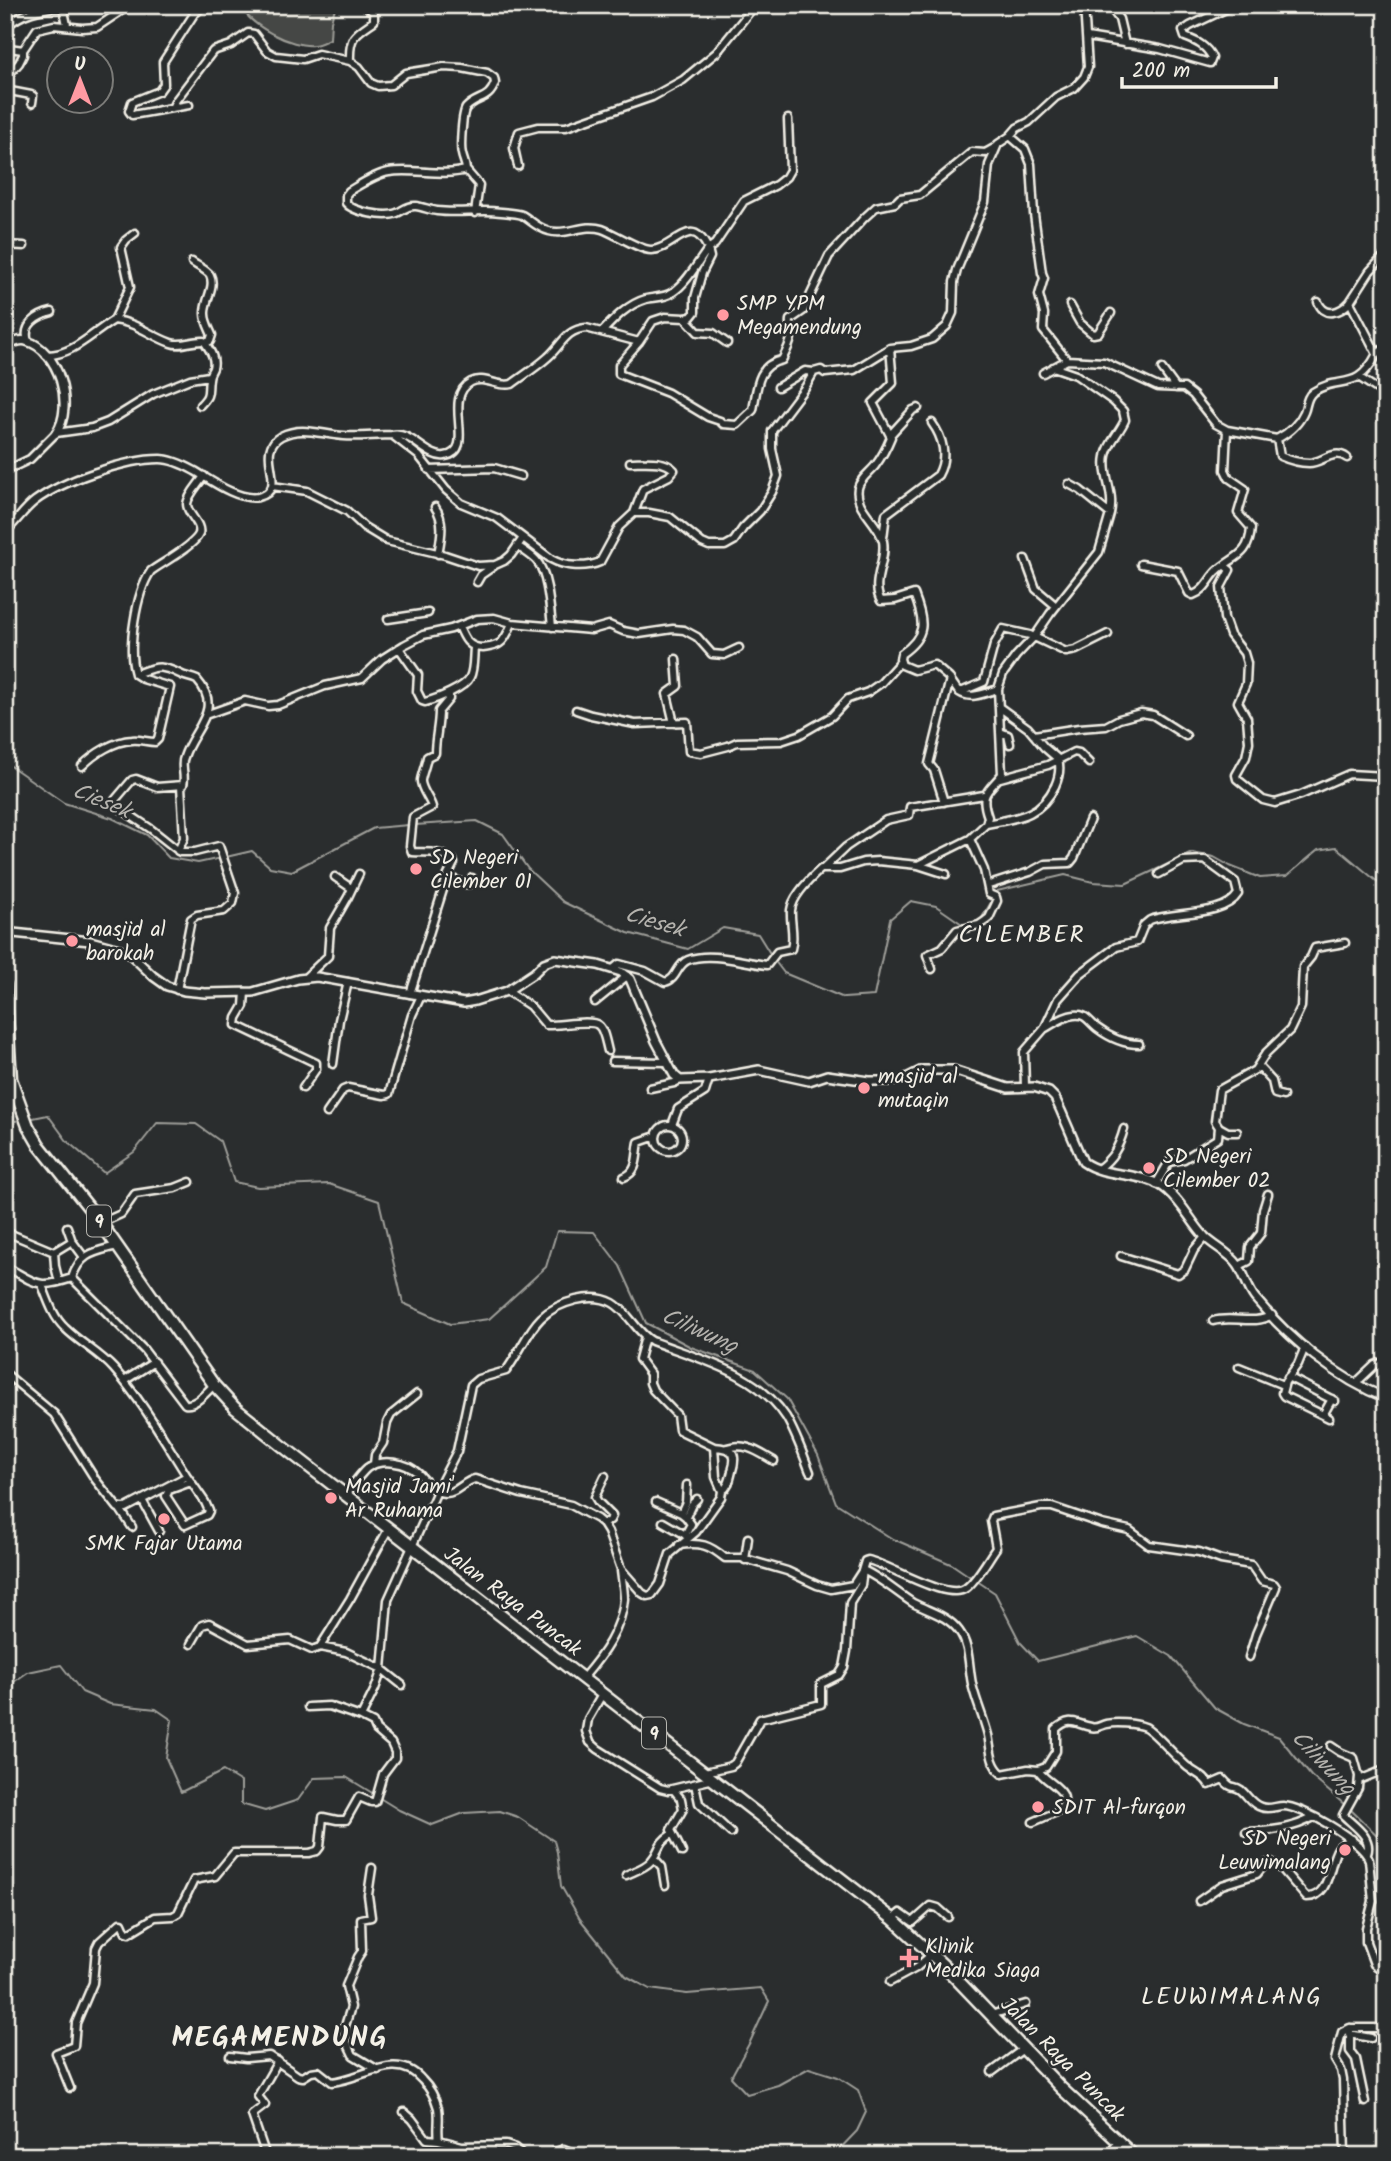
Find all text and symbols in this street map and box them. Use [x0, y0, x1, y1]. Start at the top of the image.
north arrow [46, 46, 116, 116]
scale bar [1122, 46, 1276, 90]
text: U [74, 50, 86, 80]
text: 200 m [1132, 55, 1190, 88]
place label: SMP YPM Megamendung [737, 288, 862, 345]
marker: SMP YPM Megamendung [715, 307, 731, 323]
water label: Ciesek [66, 774, 139, 831]
place label: SD Negeri Cilember 01 [430, 842, 532, 899]
marker: SD Negeri Cilember 01 [408, 861, 424, 877]
water label: Ciesek [620, 897, 692, 949]
place label: masjid al barokah [86, 914, 166, 971]
district label: CILEMBER [958, 916, 1086, 955]
marker: masjid al barokah [64, 933, 80, 949]
place label: masjid al mutaqin [878, 1061, 958, 1118]
marker: masjid al mutaqin [856, 1080, 872, 1096]
place label: SD Negeri Cilember 02 [1163, 1141, 1270, 1198]
marker: SD Negeri Cilember 02 [1141, 1160, 1157, 1176]
road number: 9 [87, 1205, 111, 1236]
water label: Ciliwung [655, 1299, 745, 1365]
place label: Masjid Jami' Ar Ruhama [345, 1471, 455, 1528]
marker: Masjid Jami' Ar Ruhama [323, 1490, 339, 1506]
marker: SMK Fajar Utama [156, 1511, 172, 1527]
place label: SMK Fajar Utama [85, 1528, 243, 1561]
street label: Jalan Raya Puncak [436, 1539, 589, 1665]
road number: 9 [642, 1718, 666, 1749]
water label: Ciliwung [1282, 1722, 1365, 1806]
place label: SDIT Al-furqon [1052, 1792, 1186, 1825]
marker: SDIT Al-furqon [1030, 1799, 1046, 1815]
place label: SD Negeri Leuwimalang [1218, 1823, 1332, 1880]
marker: SD Negeri Leuwimalang [1337, 1842, 1353, 1858]
place label: Klinik Medika Siaga [925, 1931, 1040, 1988]
marker: Klinik Medika Siaga [899, 1948, 919, 1968]
district label: LEUWIMALANG [1141, 1978, 1323, 2017]
street label: Jalan Raya Puncak [991, 1990, 1132, 2131]
district label: MEGAMENDUNG [172, 2016, 388, 2061]

